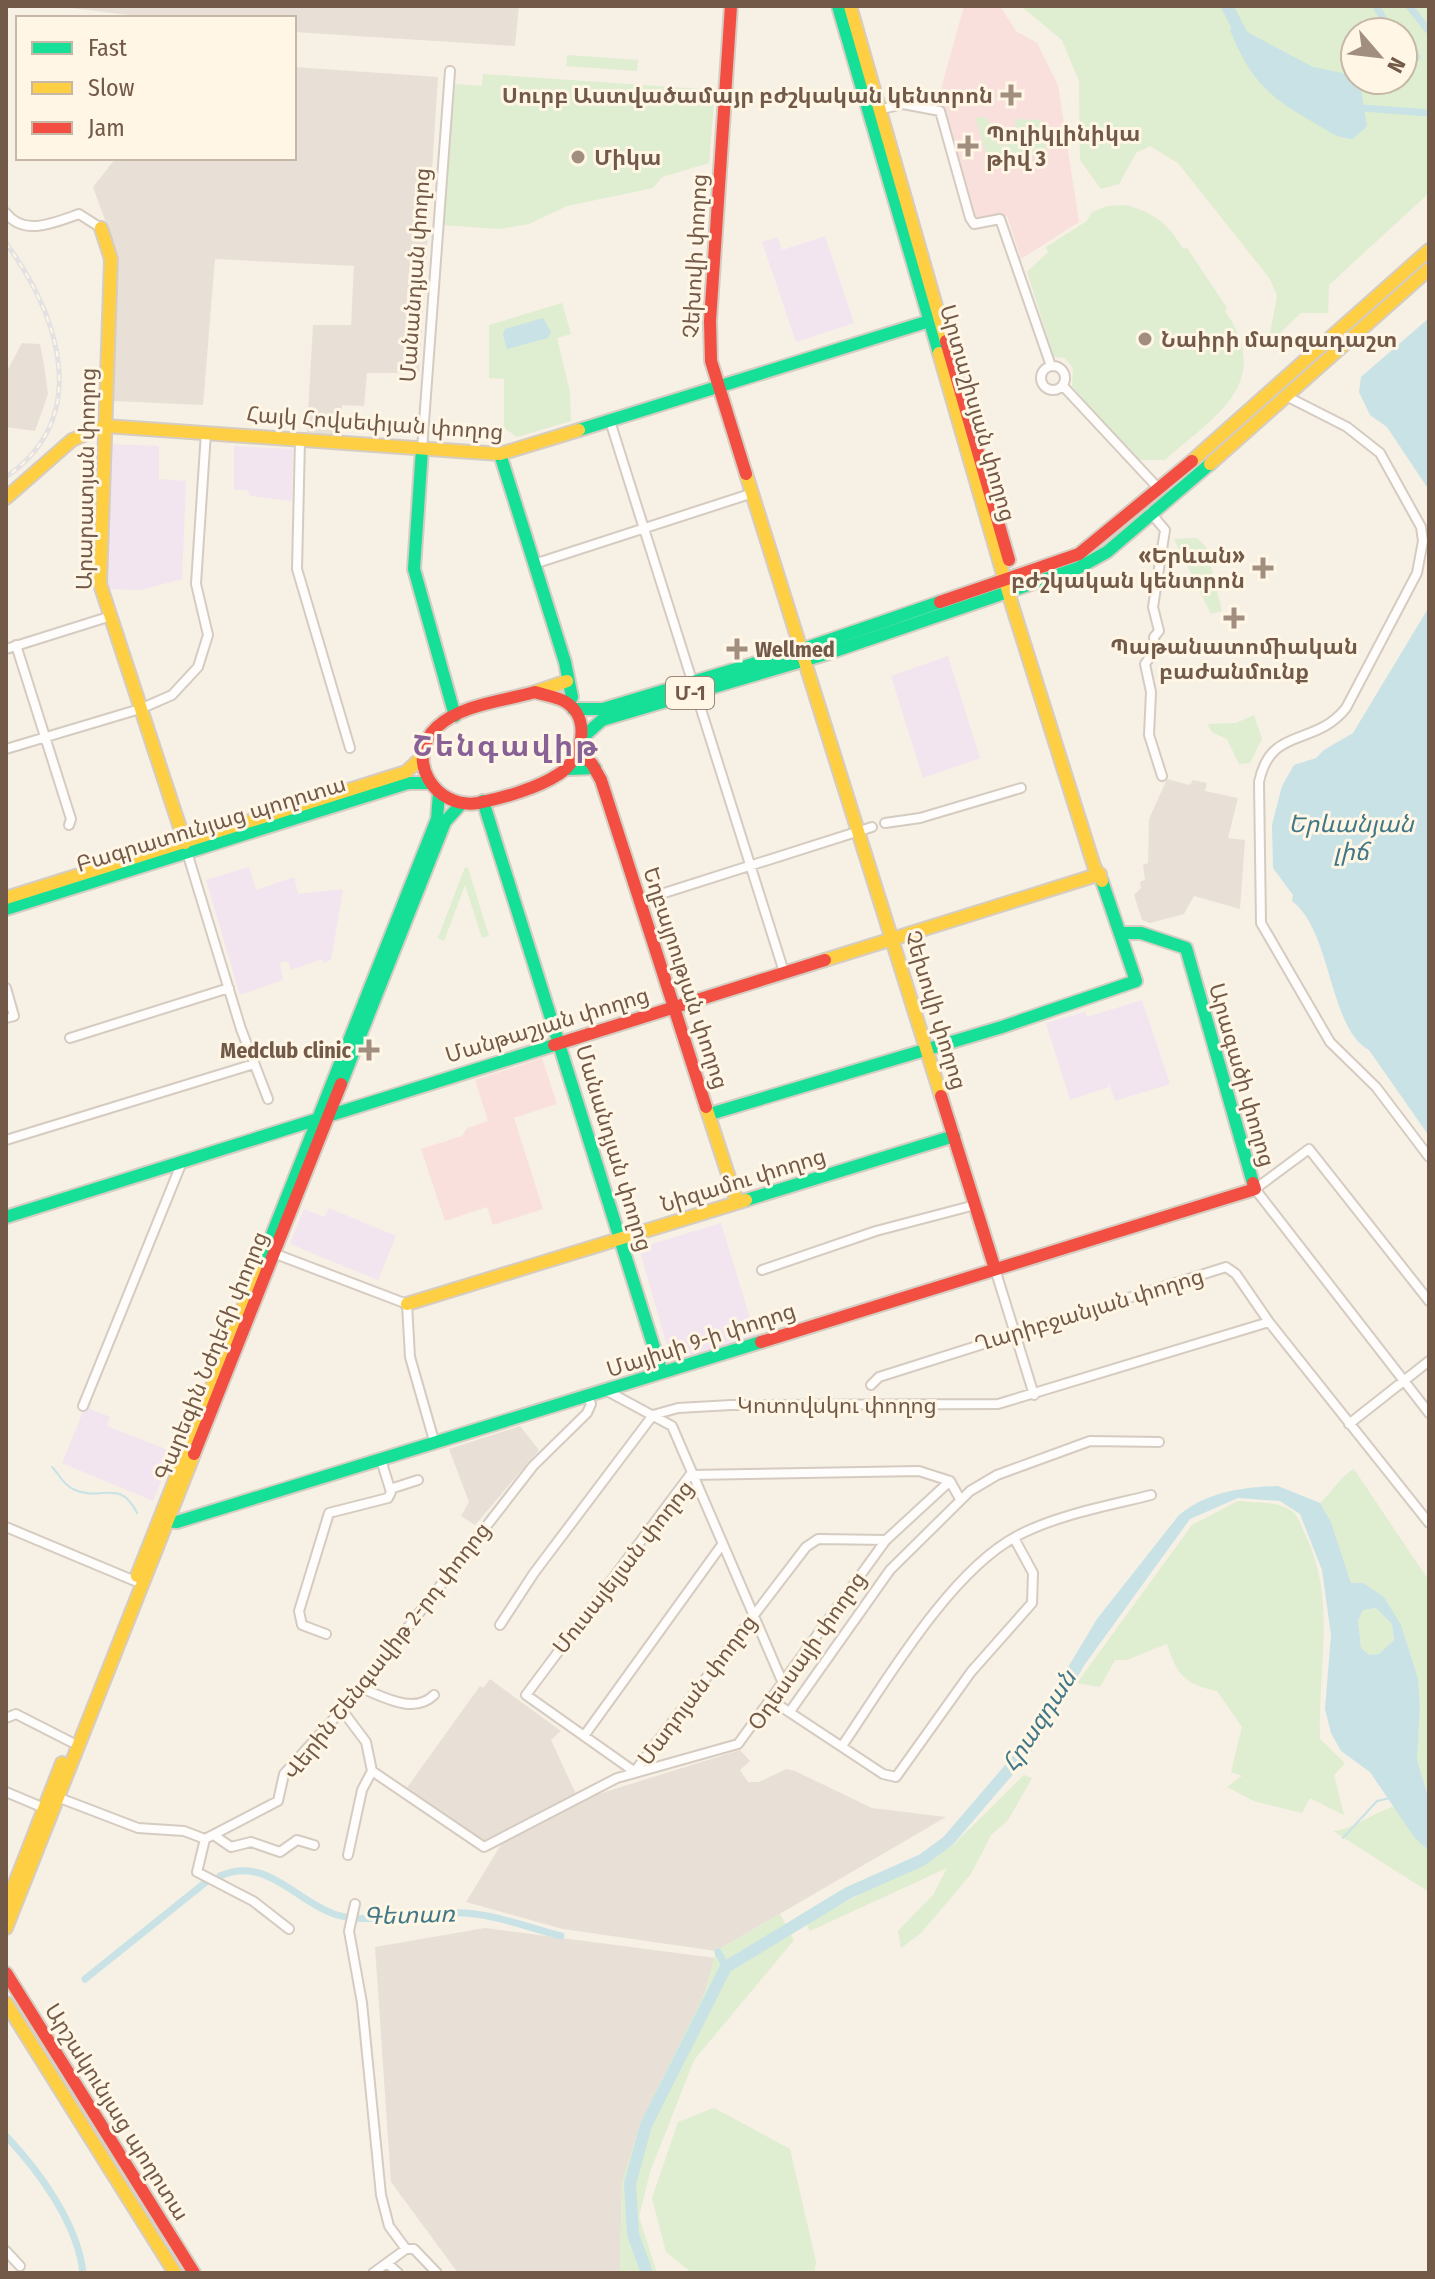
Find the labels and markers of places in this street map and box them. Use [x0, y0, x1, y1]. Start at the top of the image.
place label: Սուրբ Աստվածամայր բժշկական կենտրոն [502, 82, 993, 109]
marker: Սուրբ Աստվածամայր բժշկական կենտրոն [1000, 84, 1022, 106]
place label: Պոլիկլինիկա թիվ 3 [986, 120, 1140, 172]
marker: Պոլիկլինիկա թիվ 3 [957, 135, 979, 157]
place label: Միկա [594, 144, 662, 171]
marker: Միկա [569, 148, 587, 166]
place label: Նաիրի մարզադաշտ [1161, 326, 1397, 353]
marker: Նաիրի մարզադաշտ [1136, 330, 1154, 348]
place label: «Երևան» բժշկական կենտրոն [1011, 542, 1245, 594]
marker: «Երևան» բժշկական կենտրոն [1252, 557, 1274, 579]
marker: Պաթանատոմիական բաժանմունք [1223, 607, 1245, 629]
place label: Պաթանատոմիական բաժանմունք [1110, 633, 1358, 685]
place label: Wellmed [755, 636, 835, 663]
marker: Wellmed [726, 638, 748, 660]
place label: Medclub clinic [220, 1037, 351, 1064]
marker: Medclub clinic [358, 1039, 380, 1061]

